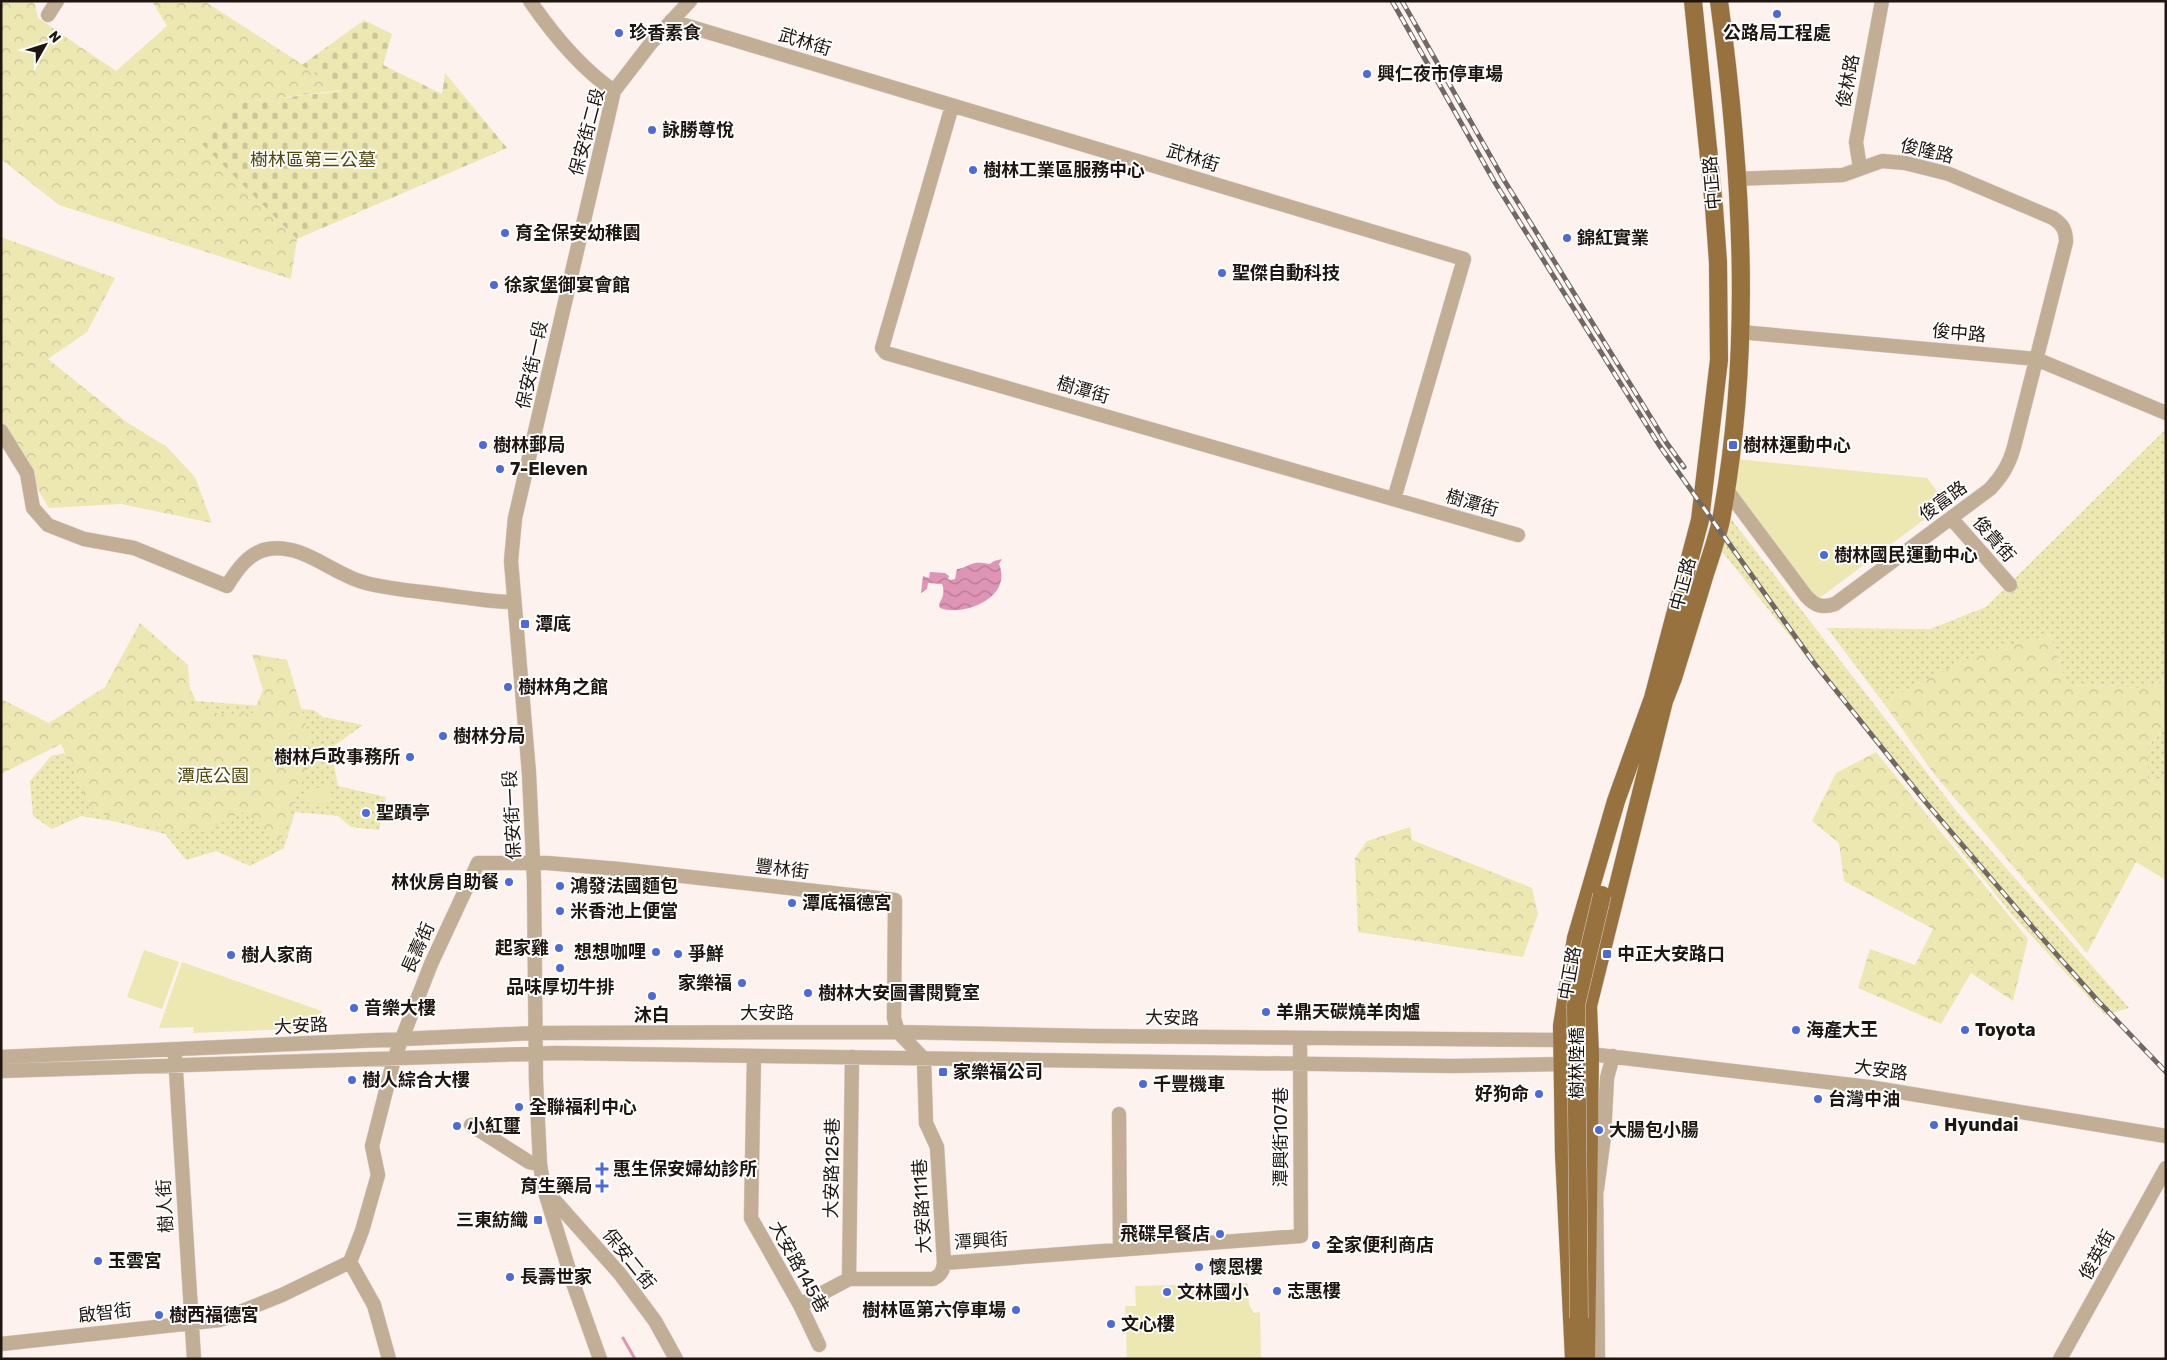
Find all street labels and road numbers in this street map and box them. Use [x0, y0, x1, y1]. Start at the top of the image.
street label: 武林街 [776, 24, 834, 60]
street label: 俊林路 [1832, 52, 1864, 110]
street label: 保安街二段 [565, 86, 609, 178]
street label: 俊隆路 [1898, 134, 1956, 168]
street label: 武林街 [1164, 140, 1222, 176]
street label: 中正路 [1699, 155, 1725, 211]
street label: 保安街一段 [512, 319, 552, 411]
street label: 俊中路 [1931, 320, 1987, 346]
street label: 樹潭街 [1054, 372, 1112, 408]
street label: 俊富路 [1915, 476, 1971, 526]
street label: 樹潭街 [1443, 485, 1501, 521]
street label: 俊貴街 [1968, 511, 2020, 567]
street label: 中正路 [1665, 555, 1701, 613]
street label: 保安街一段 [499, 769, 525, 861]
street label: 豐林街 [754, 855, 810, 883]
street label: 長壽街 [397, 919, 439, 977]
street label: 中正路 [1554, 945, 1586, 1001]
street label: 大安路 [740, 1002, 794, 1024]
street label: 大安路 [1145, 1007, 1199, 1029]
street label: 大安路 [273, 1014, 329, 1038]
street label: 樹林陸橋 [1566, 1027, 1588, 1099]
street label: 大安路 [1853, 1055, 1909, 1085]
street label: 潭興街107巷 [1270, 1087, 1292, 1187]
street label: 大安路125巷 [820, 1117, 844, 1219]
street label: 大安路111巷 [909, 1158, 935, 1254]
street label: 樹人街 [153, 1178, 177, 1234]
street label: 大安路145巷 [765, 1217, 833, 1317]
street label: 保安二街 [598, 1224, 660, 1294]
street label: 俊英街 [2074, 1226, 2120, 1284]
street label: 潭興街 [953, 1228, 1009, 1254]
street label: 啟智街 [77, 1299, 133, 1327]

